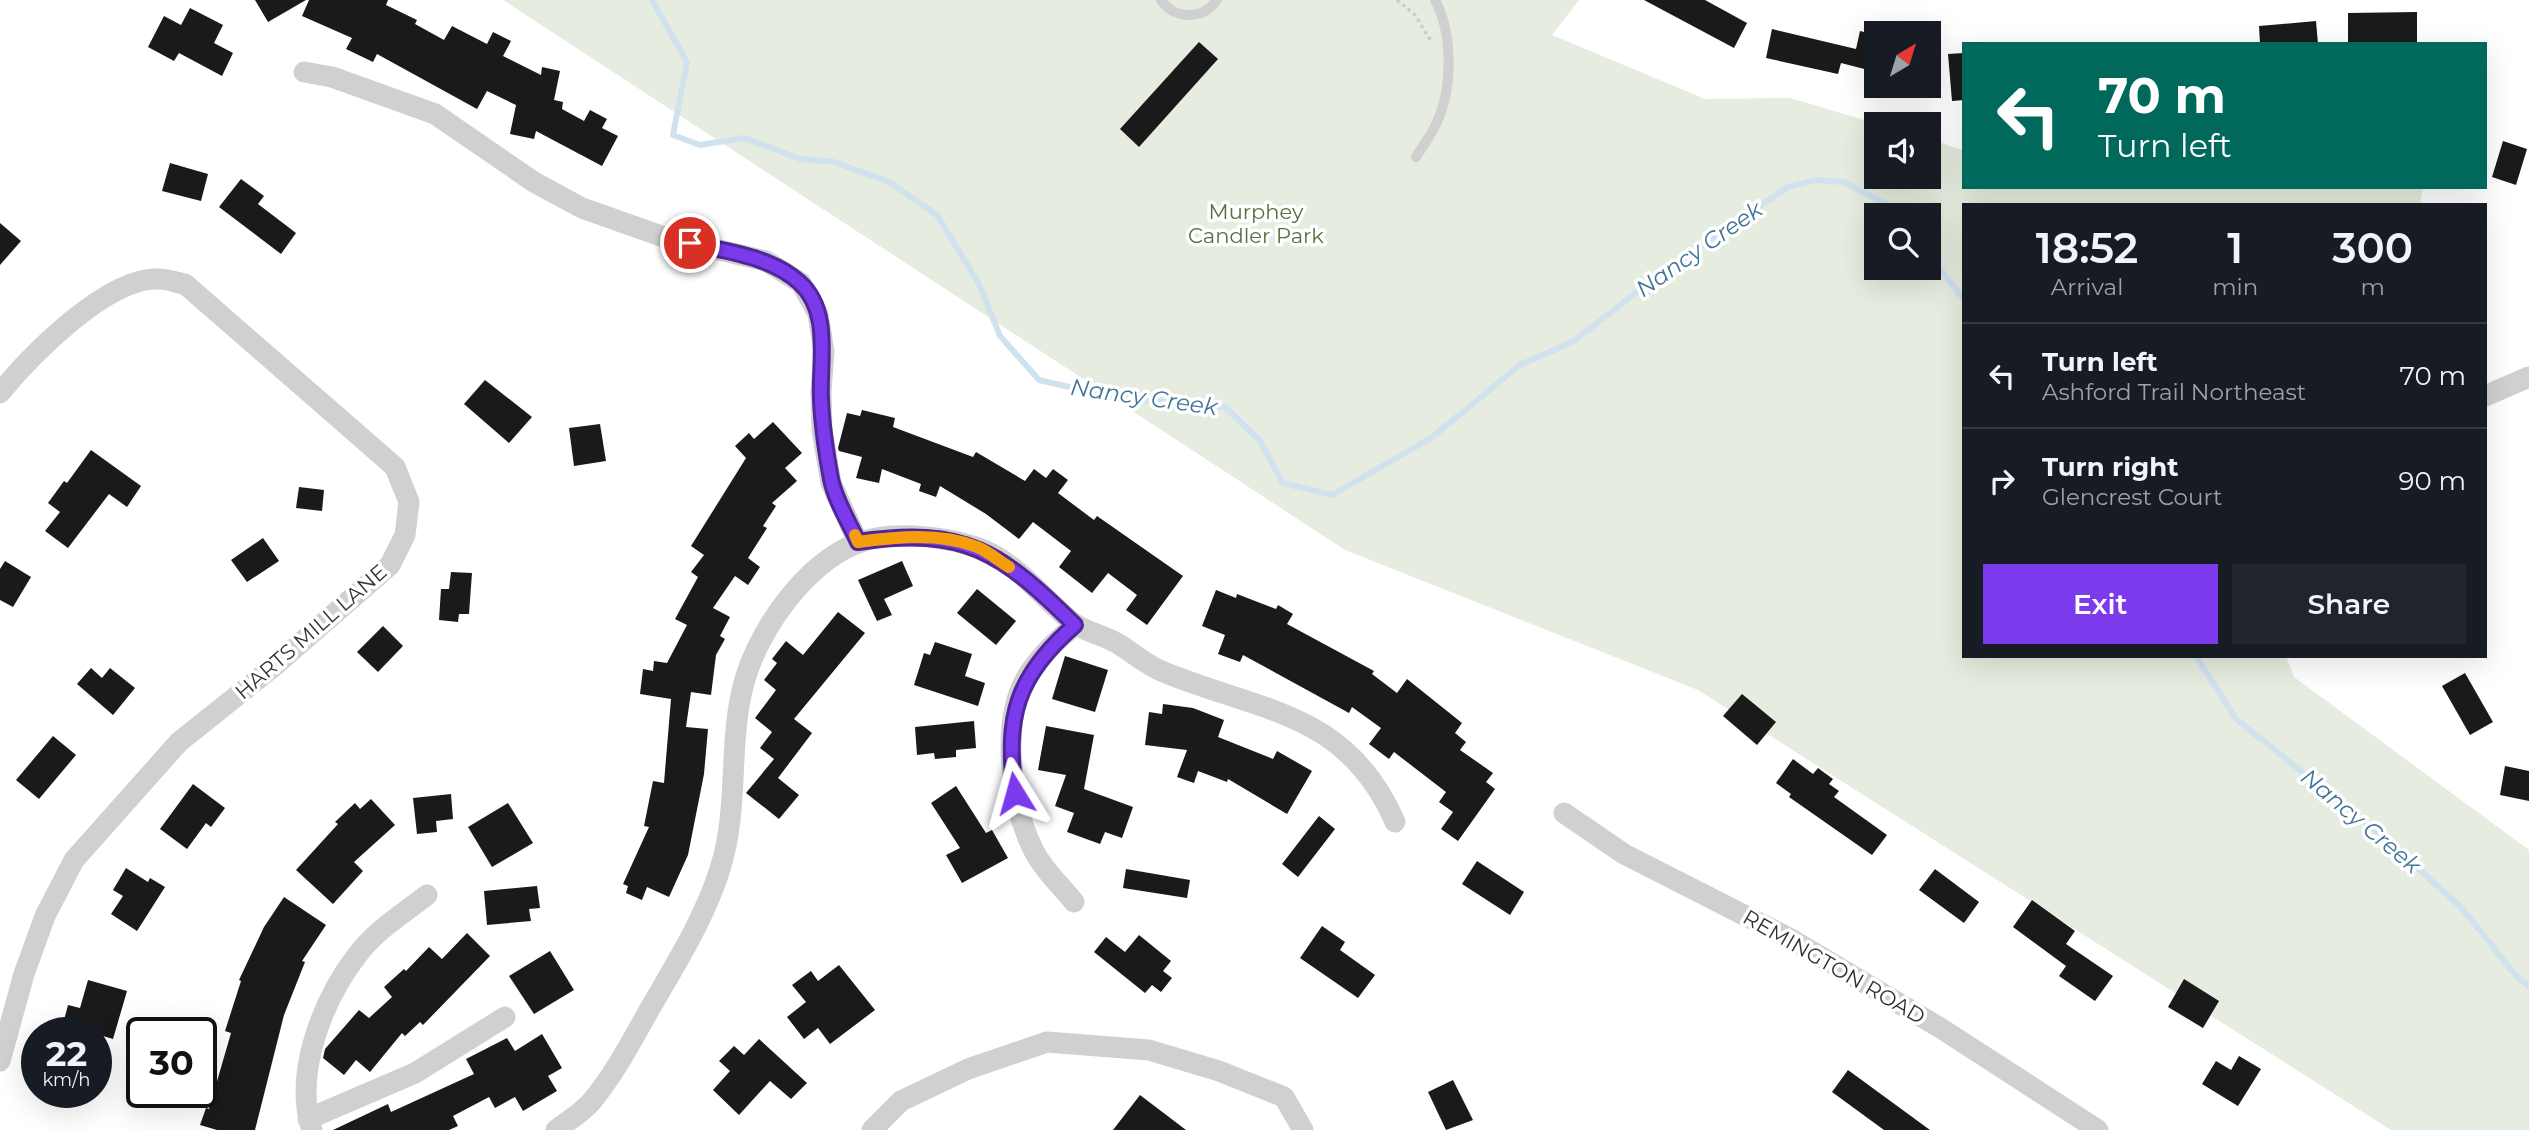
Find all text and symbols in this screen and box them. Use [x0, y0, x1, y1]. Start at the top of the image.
north arrow [1864, 21, 1941, 98]
map controls [1864, 21, 1941, 280]
text: 70 m [2098, 66, 2226, 125]
icon: left [1983, 70, 2074, 161]
button: sound [1864, 112, 1941, 189]
text: Turn left [2098, 126, 2232, 165]
water label: Nancy Creek [1630, 194, 1769, 303]
park label: Murphey Candler Park [1188, 199, 1324, 248]
button: search [1864, 203, 1941, 280]
pin [660, 213, 720, 273]
text: 18:52 [2036, 222, 2138, 274]
text: 1 [2227, 222, 2243, 274]
text: 300 [2332, 222, 2413, 274]
icon: arrive [671, 224, 709, 262]
text: Arrival [2051, 273, 2123, 301]
text: min [2212, 273, 2258, 301]
text: m [2360, 273, 2385, 301]
text: Turn left [2042, 346, 2158, 378]
icon: left [1983, 357, 2021, 395]
text: 70 m [2400, 360, 2466, 392]
water label: Nancy Creek [1069, 373, 1221, 421]
text: Ashford Trail Northeast [2042, 378, 2306, 406]
text: Turn right [2042, 451, 2178, 483]
icon: right [1983, 462, 2021, 500]
text: 90 m [2399, 465, 2466, 497]
text: Glencrest Court [2042, 483, 2222, 511]
street label: HARTS MILL LANE [230, 559, 392, 704]
button: Exit [1983, 564, 2218, 644]
button: Share [2232, 564, 2466, 644]
position arrow [978, 756, 1052, 830]
water label: Nancy Creek [2295, 763, 2428, 880]
street label: REMINGTON ROAD [1739, 904, 1930, 1029]
speed limit sign: 30 [126, 1017, 217, 1108]
text: 22 [46, 1032, 87, 1075]
text: km/h [42, 1069, 91, 1091]

